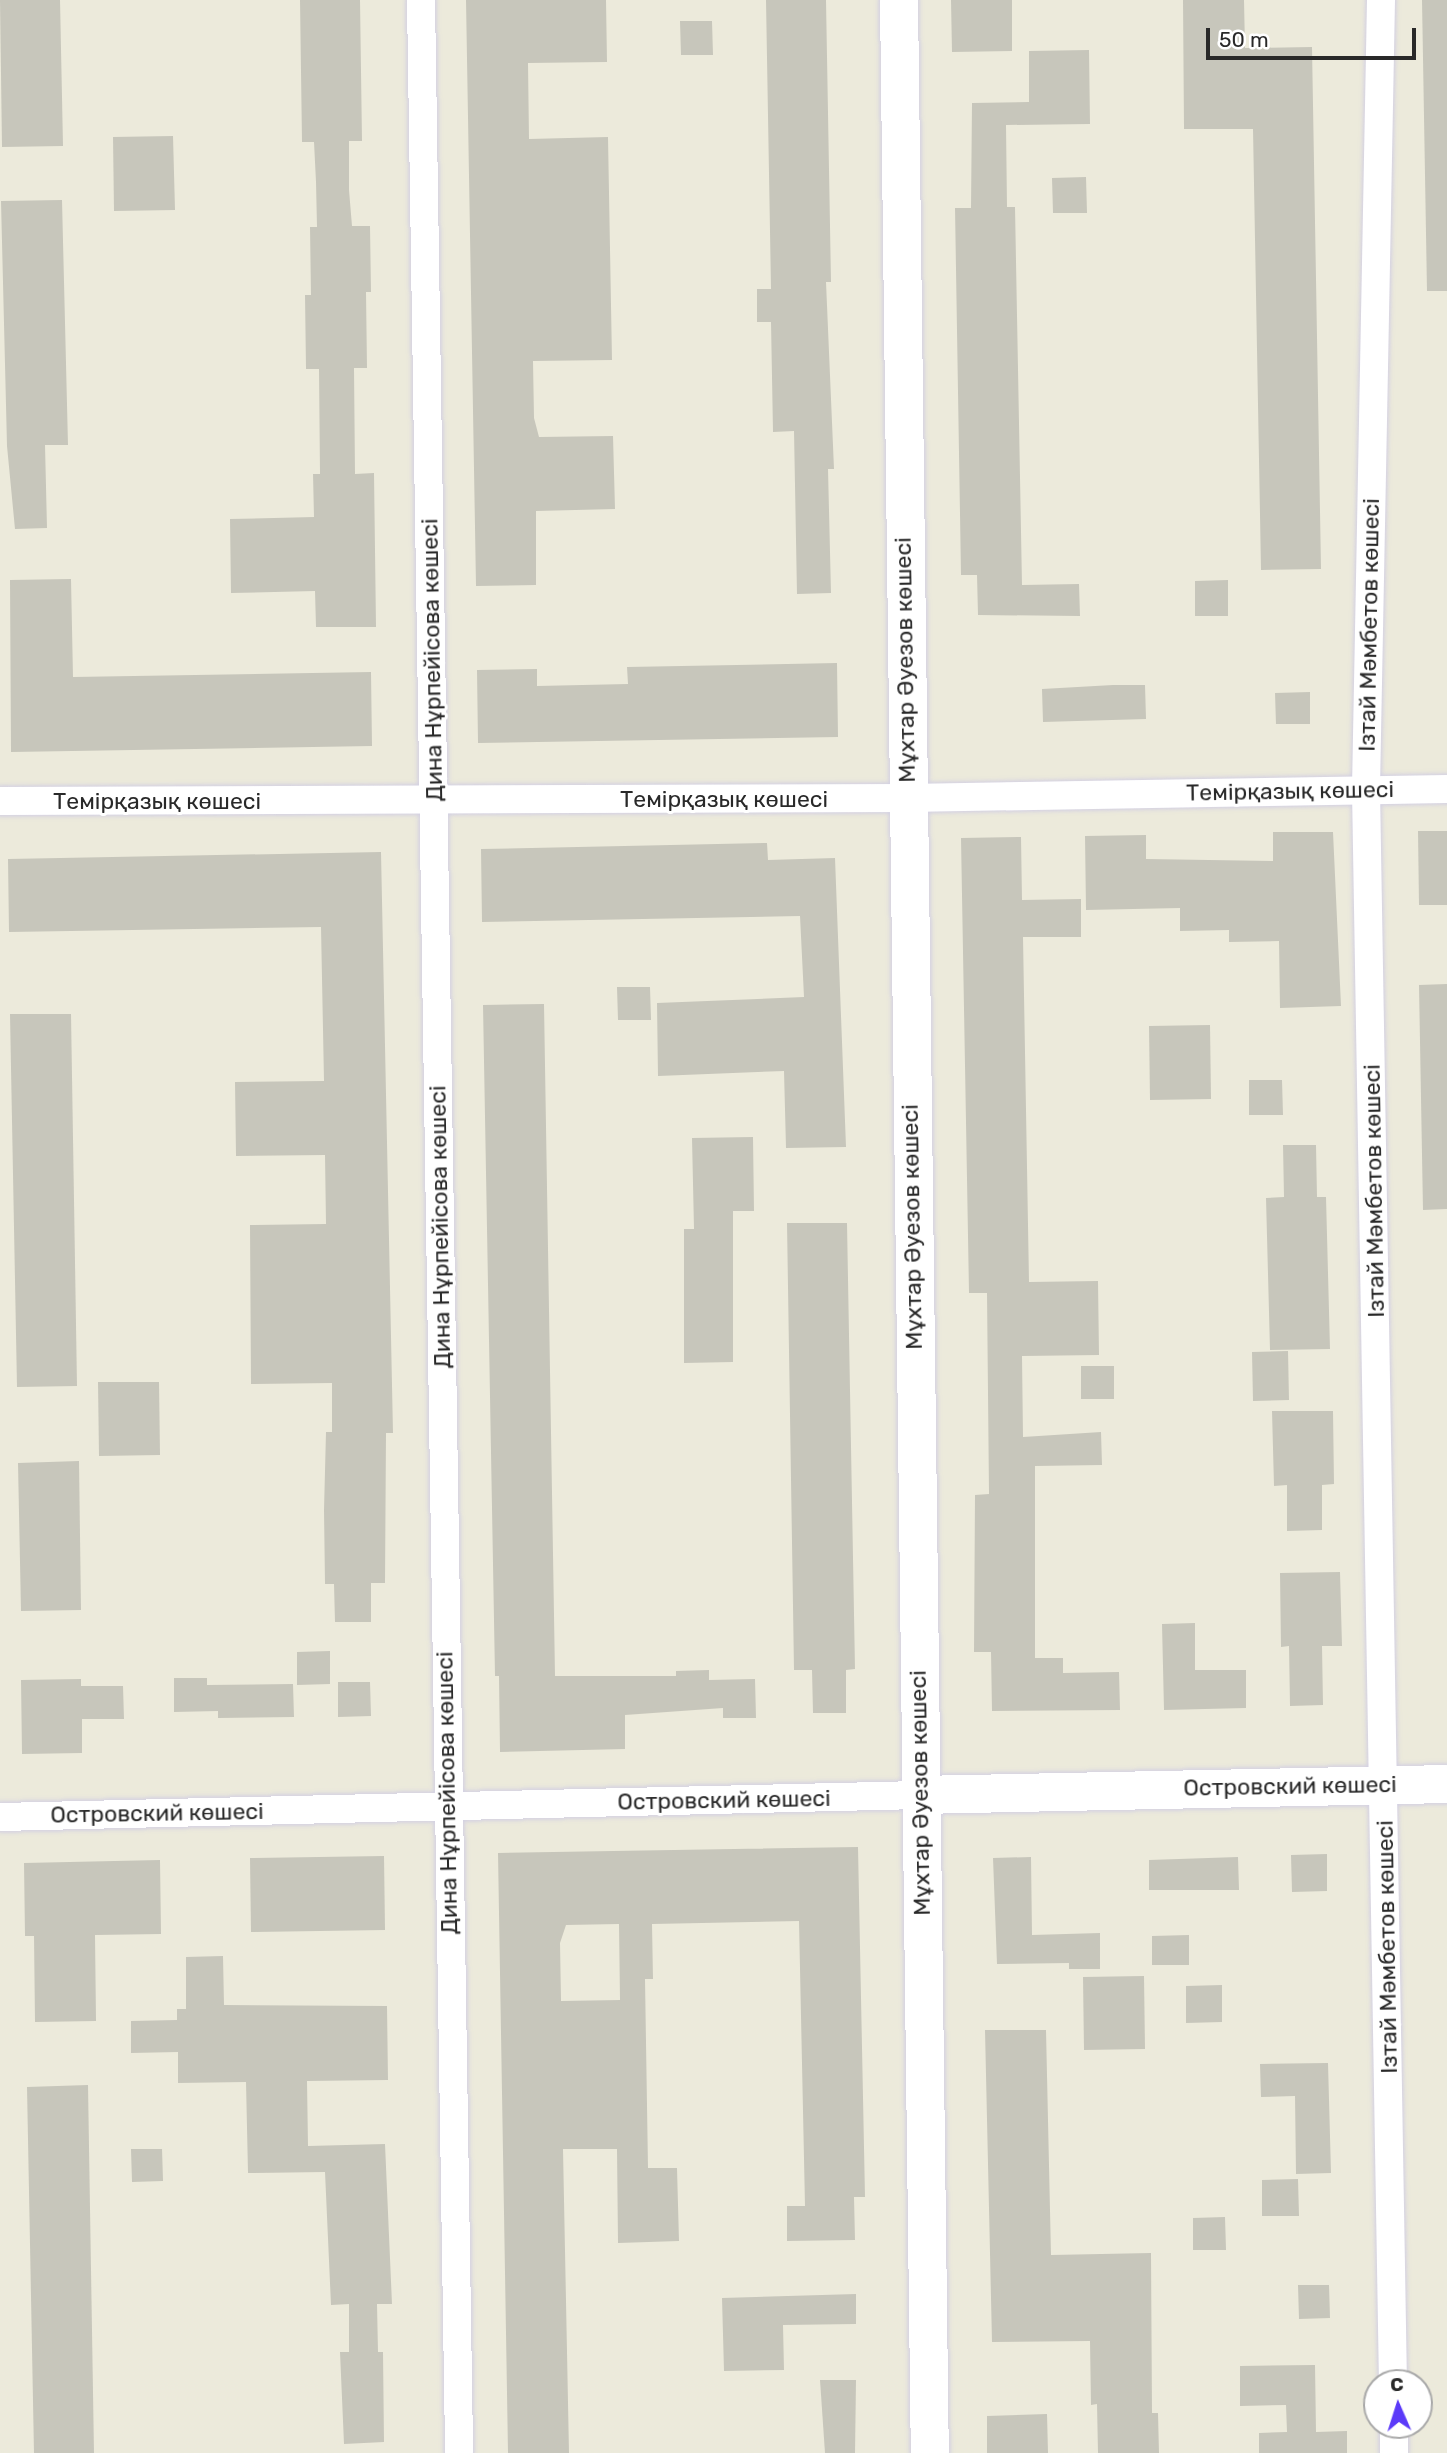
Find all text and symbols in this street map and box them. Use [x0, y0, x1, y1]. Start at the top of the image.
scale bar [1209, 14, 1419, 58]
text: 50 m [1219, 27, 1269, 52]
street label: Ізтай Мәмбетов көшесі [1353, 498, 1385, 752]
street label: Дина Нұрпейісова көшесі [416, 518, 448, 802]
street label: Мұхтар Әуезов көшесі [889, 537, 921, 783]
street label: Темірқазық көшесі [1186, 775, 1394, 807]
street label: Темірқазық көшесі [620, 785, 828, 813]
street label: Темірқазық көшесі [53, 787, 261, 815]
street label: Ізтай Мәмбетов көшесі [1358, 1064, 1390, 1318]
street label: Дина Нұрпейісова көшесі [424, 1085, 456, 1369]
street label: Мұхтар Әуезов көшесі [896, 1104, 928, 1350]
street label: Дина Нұрпейісова көшесі [431, 1651, 463, 1935]
street label: Мұхтар Әуезов көшесі [904, 1670, 936, 1916]
street label: Островский көшесі [1183, 1770, 1397, 1802]
street label: Островский көшесі [617, 1784, 831, 1816]
street label: Островский көшесі [50, 1797, 264, 1829]
street label: Ізтай Мәмбетов көшесі [1371, 1820, 1403, 2074]
north arrow [1363, 2369, 1433, 2439]
text: С [1390, 2373, 1404, 2396]

